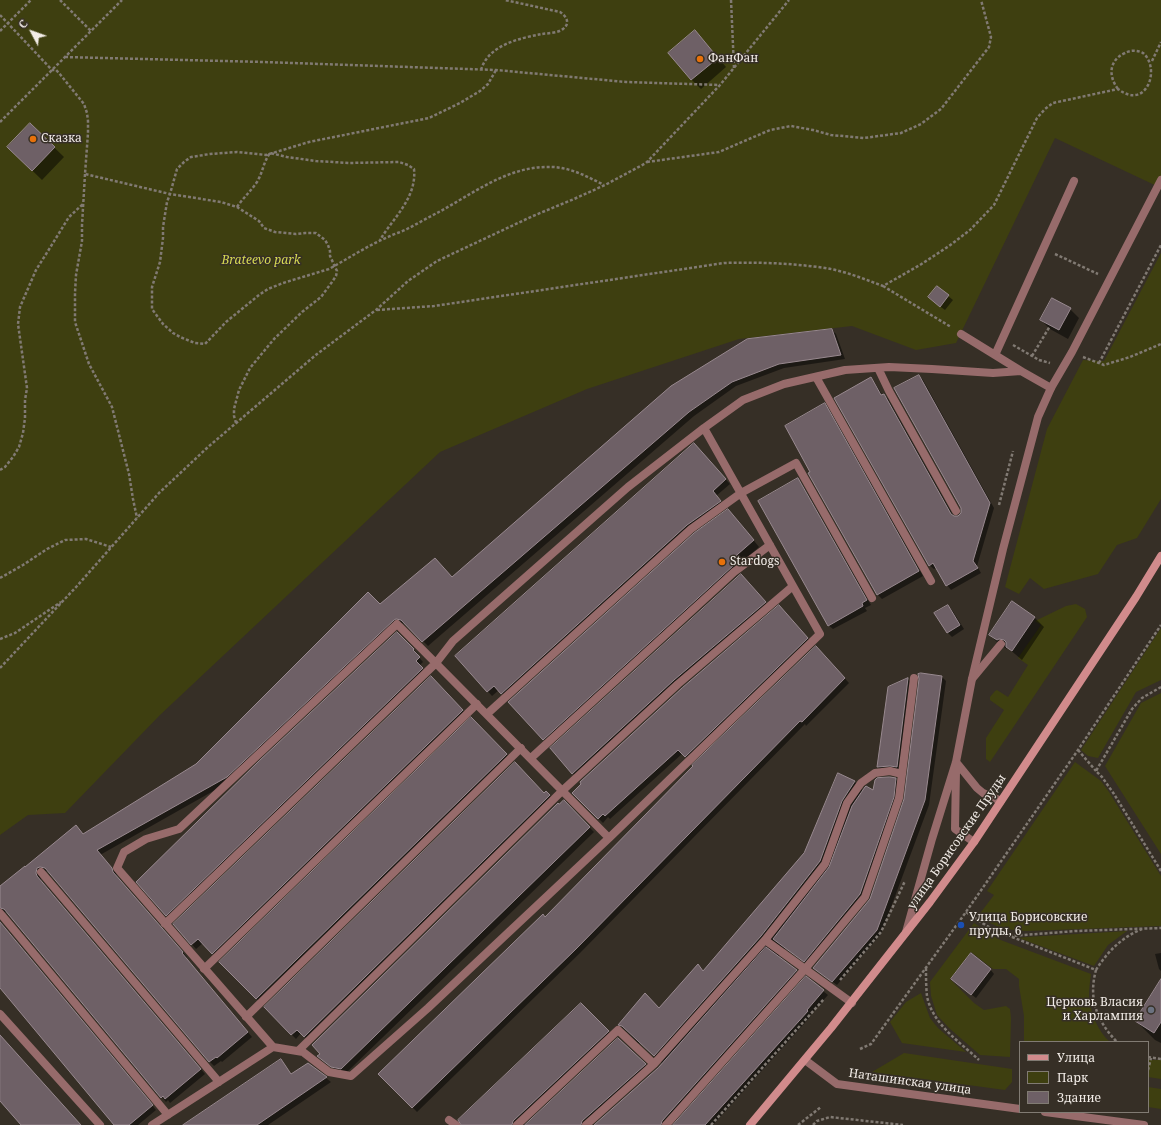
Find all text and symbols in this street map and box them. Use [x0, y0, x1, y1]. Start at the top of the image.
north arrow [12, 12, 52, 52]
text: С [15, 16, 31, 31]
place label: ФанФан [708, 52, 758, 66]
marker: ФанФан [695, 54, 705, 64]
place label: Сказка [41, 132, 82, 146]
marker: Сказка [28, 134, 38, 144]
park label: Brateevo park [221, 254, 301, 268]
place label: Stardogs [730, 555, 779, 569]
marker: Stardogs [717, 557, 727, 567]
street label: улица Борисовские Пруды [905, 772, 1009, 912]
place label: Улица Борисовские пруды, 6 [969, 911, 1087, 939]
marker: Улица Борисовские пруды, 6 [956, 920, 966, 930]
place label: Церковь Власия и Харлампия [1046, 996, 1143, 1024]
marker: Церковь Власия и Харлампия [1146, 1005, 1156, 1015]
legend [1019, 1041, 1149, 1113]
text: Улица [1057, 1049, 1095, 1066]
street label: Наташинская улица [848, 1066, 972, 1098]
text: Парк [1057, 1069, 1088, 1086]
text: Здание [1057, 1089, 1101, 1106]

